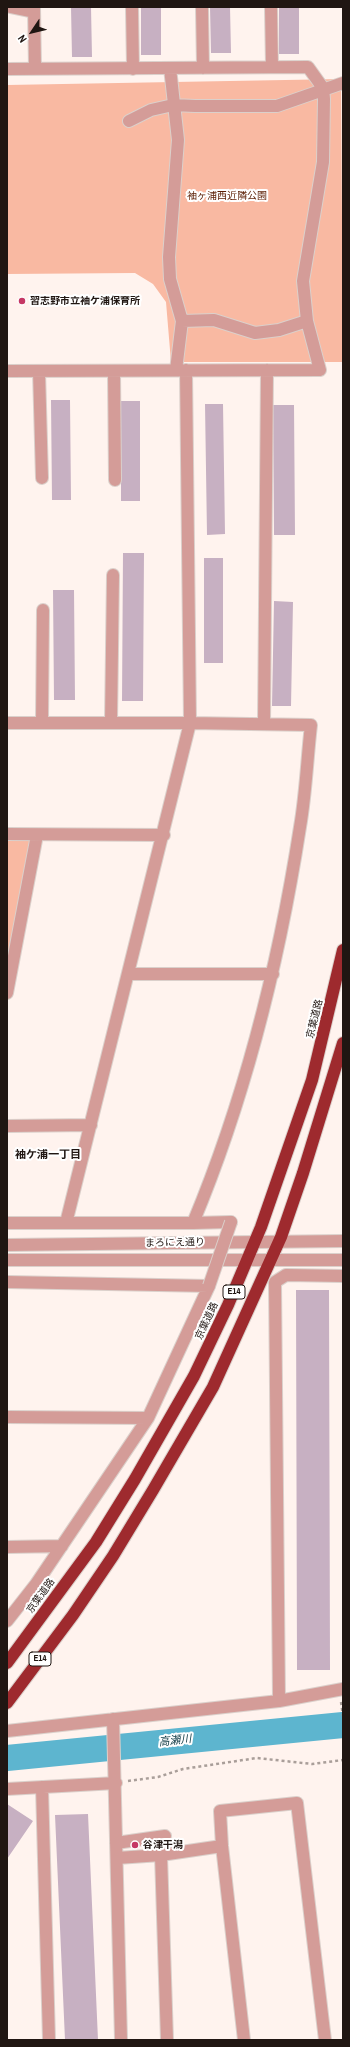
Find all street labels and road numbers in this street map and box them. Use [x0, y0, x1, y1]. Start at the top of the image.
street label: 京葉道路 [304, 998, 326, 1040]
street label: まろにえ通り [145, 1236, 205, 1250]
road number: E14 [223, 1285, 245, 1299]
street label: 京葉道路 [193, 1300, 221, 1342]
street label: 京葉道路 [24, 1576, 58, 1616]
road number: E14 [29, 1652, 51, 1666]

